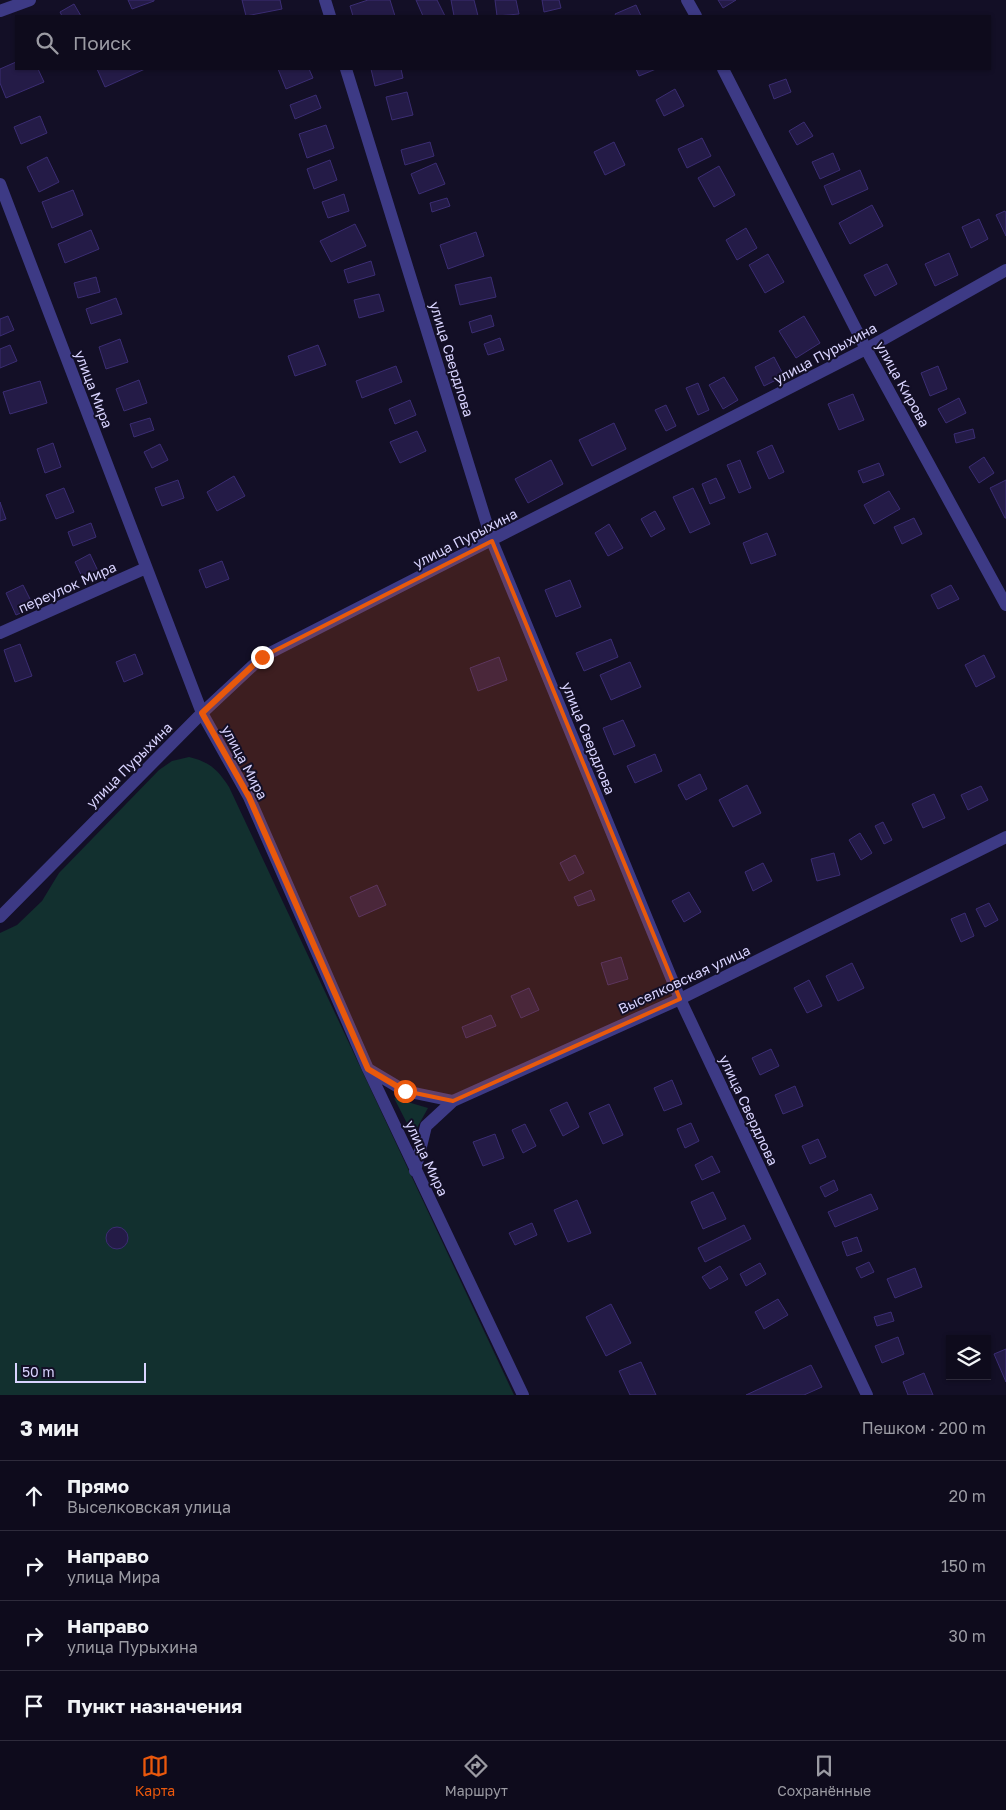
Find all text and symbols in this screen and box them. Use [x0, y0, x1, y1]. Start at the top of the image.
search box [15, 15, 991, 70]
icon: search [33, 29, 61, 57]
text: Поиск [73, 31, 132, 54]
street label: улица Свердлова [426, 299, 478, 419]
street label: улица Пурыхина [771, 319, 879, 387]
street label: улица Кирова [872, 338, 934, 430]
street label: улица Мира [71, 348, 117, 430]
street label: улица Пурыхина [410, 504, 520, 572]
street label: переулок Мира [15, 558, 119, 616]
route end [251, 646, 274, 669]
street label: улица Свердлова [559, 679, 619, 797]
street label: улица Пурыхина [83, 719, 175, 811]
street label: улица Мира [218, 722, 272, 802]
street label: Выселковская улица [615, 941, 753, 1017]
street label: улица Свердлова [716, 1052, 782, 1168]
route start [394, 1080, 417, 1103]
street label: улица Мира [402, 1117, 452, 1199]
map controls [946, 1335, 991, 1380]
button: layers [946, 1335, 991, 1380]
scale bar [15, 1360, 146, 1383]
text: 50 m [22, 1363, 55, 1380]
text: 3 мин [20, 1415, 79, 1441]
text: Пешком · 200 m [862, 1418, 986, 1438]
text: Прямо [67, 1474, 129, 1497]
icon: ahead [20, 1482, 48, 1510]
text: 20 m [949, 1486, 986, 1506]
text: Выселковская улица [67, 1497, 231, 1517]
text: Направо [67, 1544, 149, 1567]
icon: right [20, 1552, 48, 1580]
text: 150 m [941, 1556, 986, 1576]
text: улица Мира [67, 1567, 160, 1587]
text: Направо [67, 1614, 149, 1637]
icon: right [20, 1622, 48, 1650]
text: 30 m [949, 1626, 986, 1646]
text: улица Пурыхина [67, 1637, 198, 1657]
icon: arrive [20, 1692, 48, 1720]
text: Пункт назначения [67, 1694, 242, 1717]
tab: Карта [135, 1752, 175, 1799]
tab: Маршрут [445, 1752, 508, 1799]
tab: Сохранённые [777, 1752, 871, 1799]

